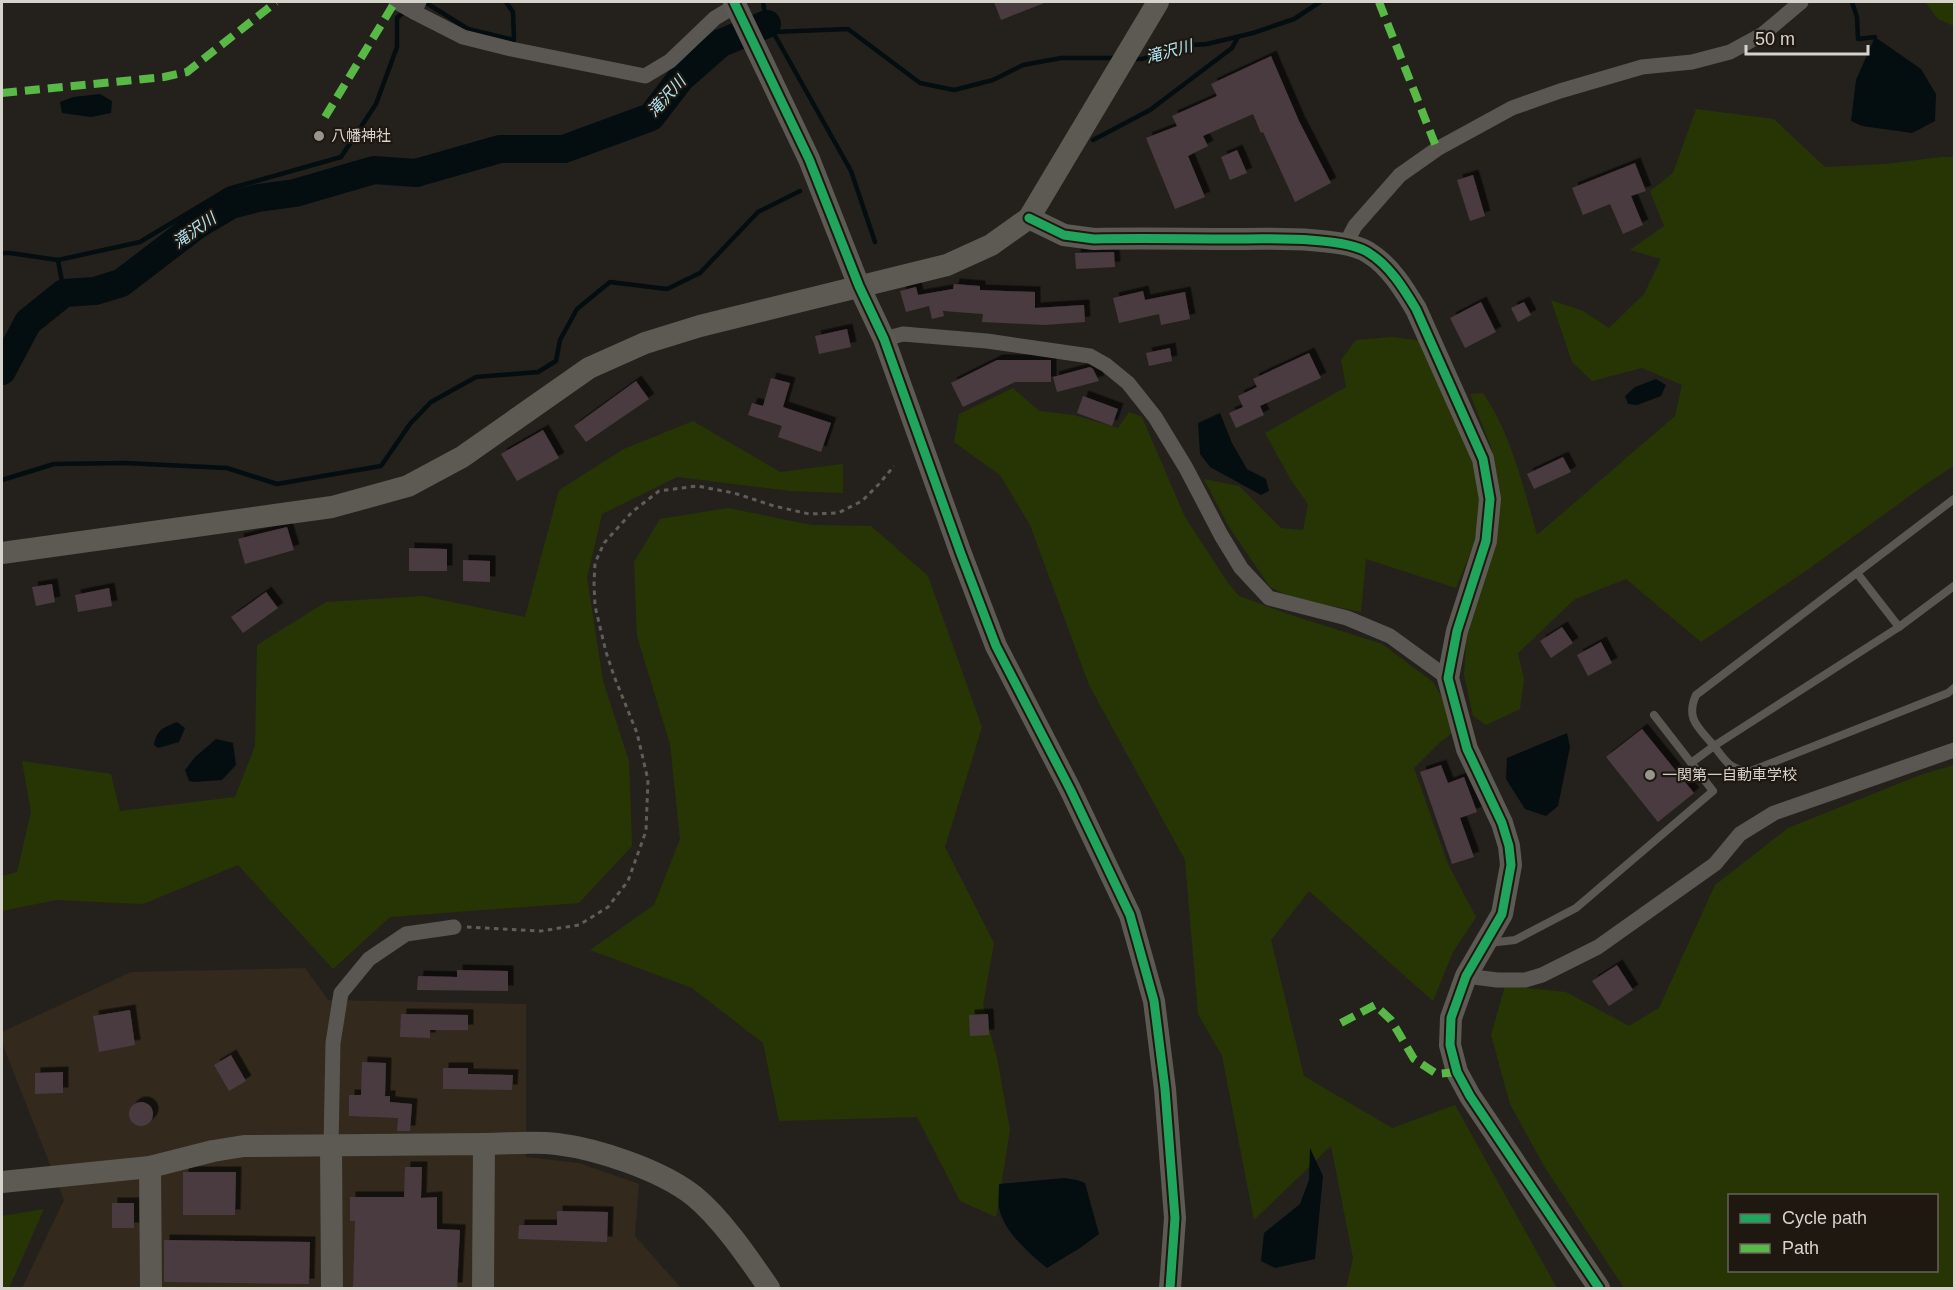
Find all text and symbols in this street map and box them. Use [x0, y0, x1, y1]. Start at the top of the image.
scale bar [1746, 18, 1868, 56]
text: 50 m [1755, 29, 1795, 49]
water label: 滝沢川 [1144, 37, 1196, 66]
water label: 滝沢川 [644, 71, 690, 120]
place label: 八幡神社 [331, 127, 391, 144]
marker: 八幡神社 [312, 129, 326, 143]
water label: 滝沢川 [170, 209, 220, 251]
place label: 一関第一自動車学校 [1662, 766, 1797, 783]
marker: 一関第一自動車学校 [1643, 768, 1657, 782]
legend [1728, 1194, 1938, 1272]
text: Cycle path [1782, 1208, 1867, 1228]
text: Path [1782, 1238, 1819, 1258]

